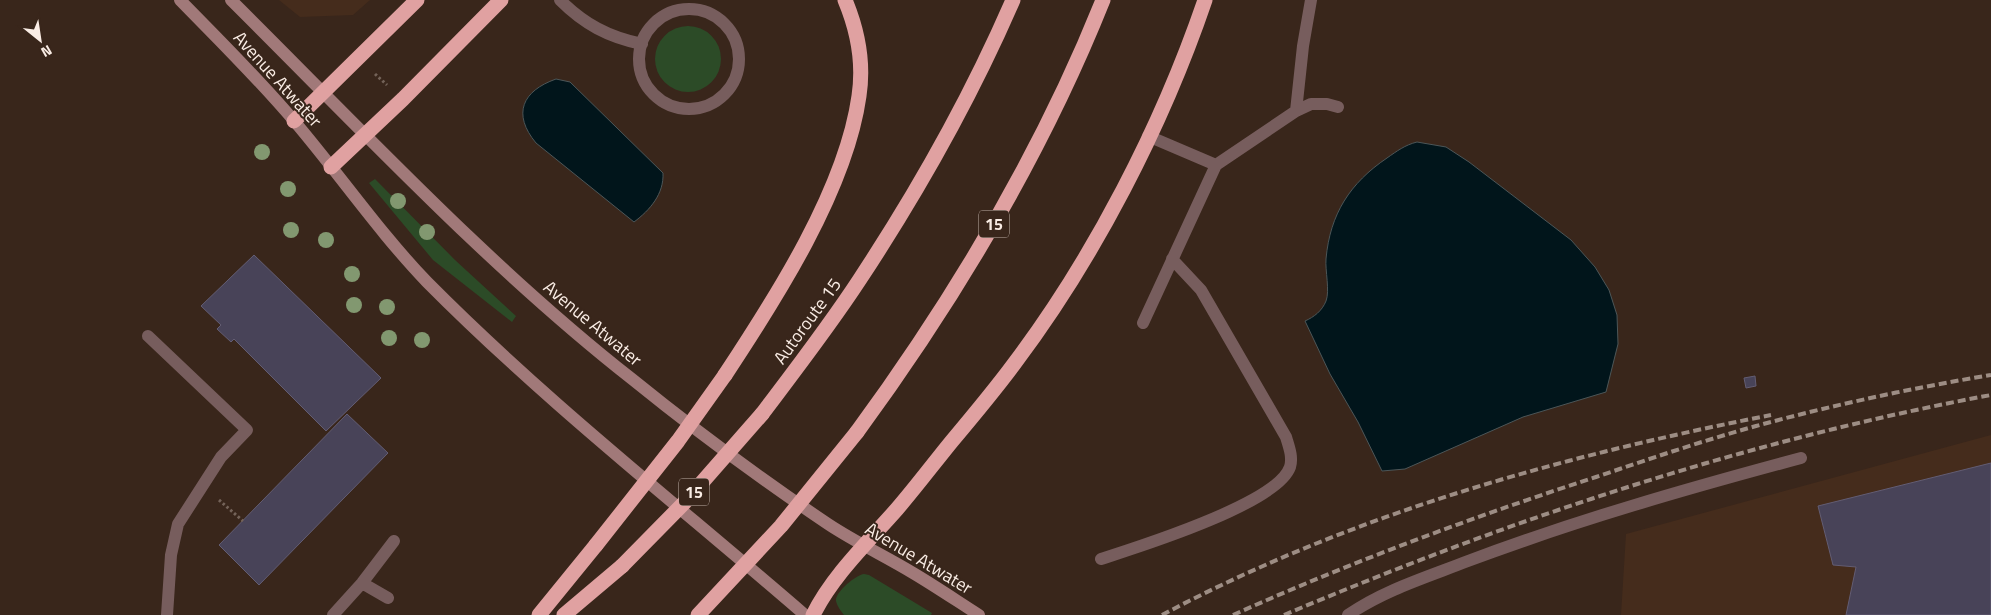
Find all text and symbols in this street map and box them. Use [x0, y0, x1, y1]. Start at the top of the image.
north arrow [15, 15, 65, 65]
street label: Avenue Atwater [227, 25, 329, 133]
text: N [37, 40, 56, 63]
road number: 15 [979, 210, 1009, 238]
street label: Autoroute 15 [766, 272, 848, 370]
street label: Avenue Atwater [538, 274, 648, 372]
road number: 15 [679, 478, 709, 506]
street label: Avenue Atwater [860, 515, 978, 601]

